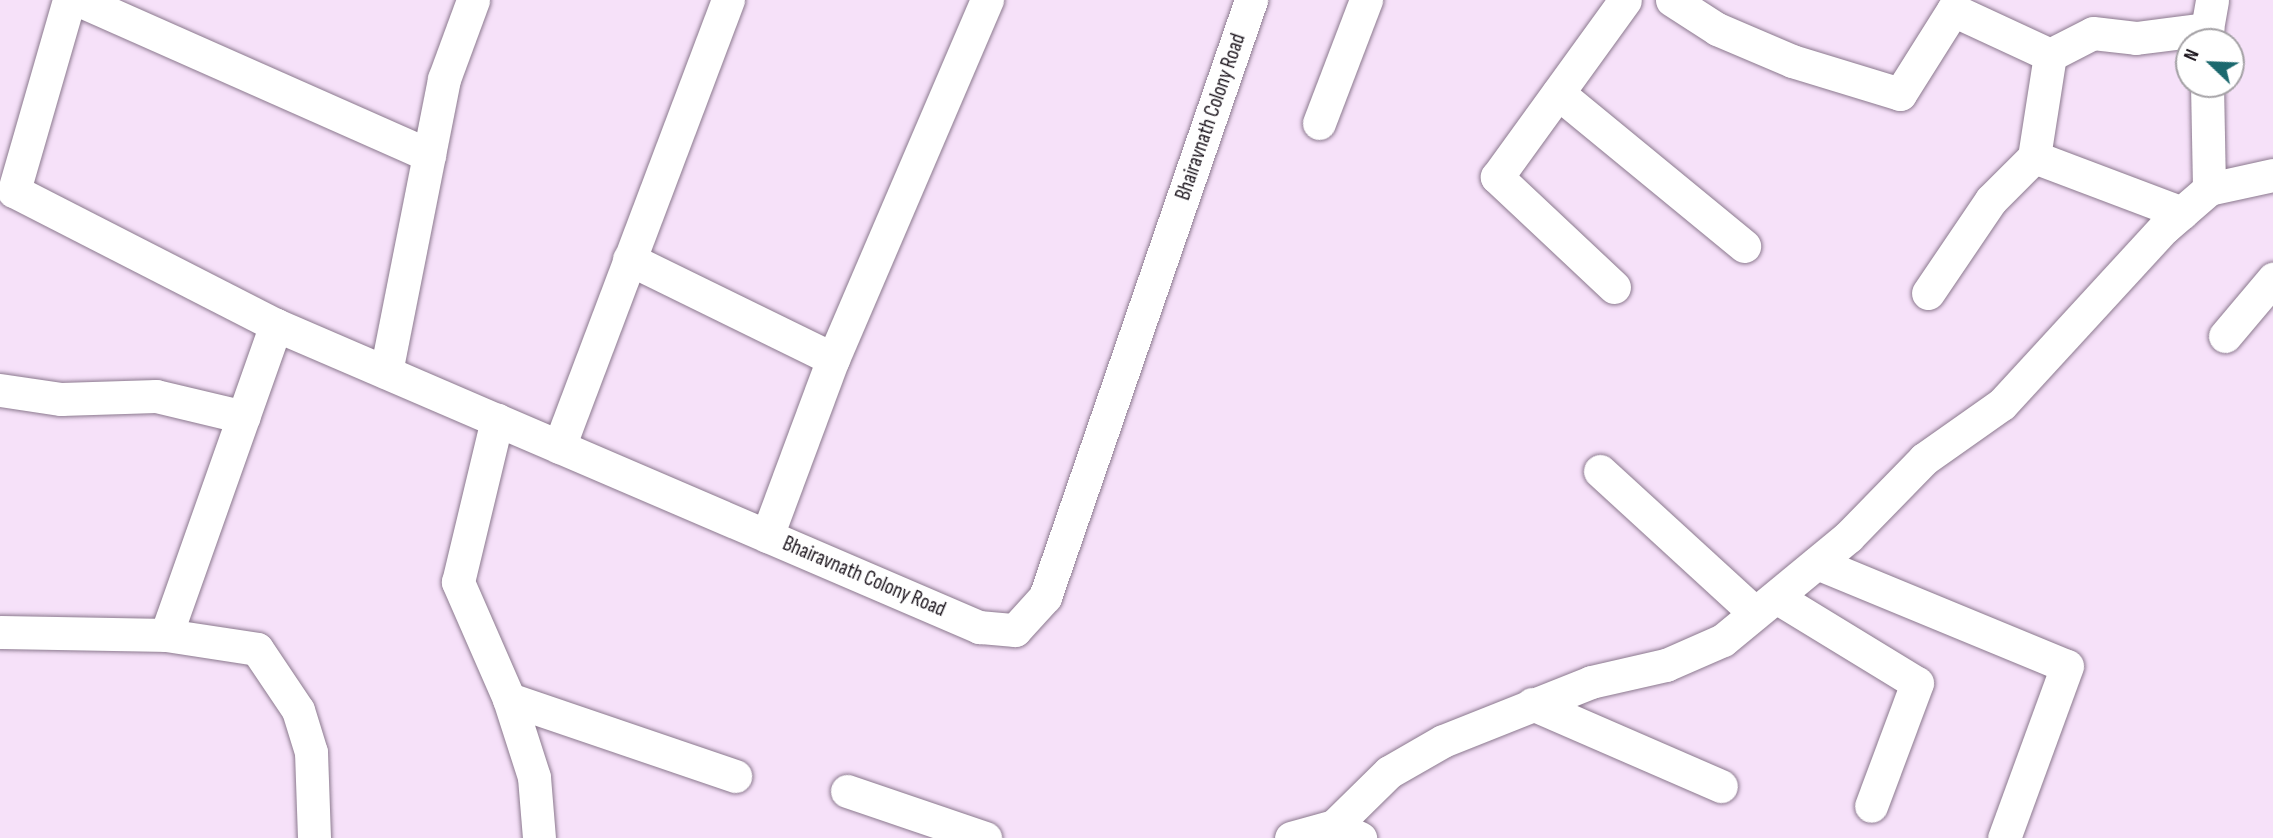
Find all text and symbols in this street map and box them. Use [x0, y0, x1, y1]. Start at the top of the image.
north arrow [2175, 28, 2245, 98]
street label: Bhairavnath Colony Road [1171, 30, 1251, 204]
text: N [2179, 46, 2205, 65]
street label: Bhairavnath Colony Road [779, 531, 949, 623]

